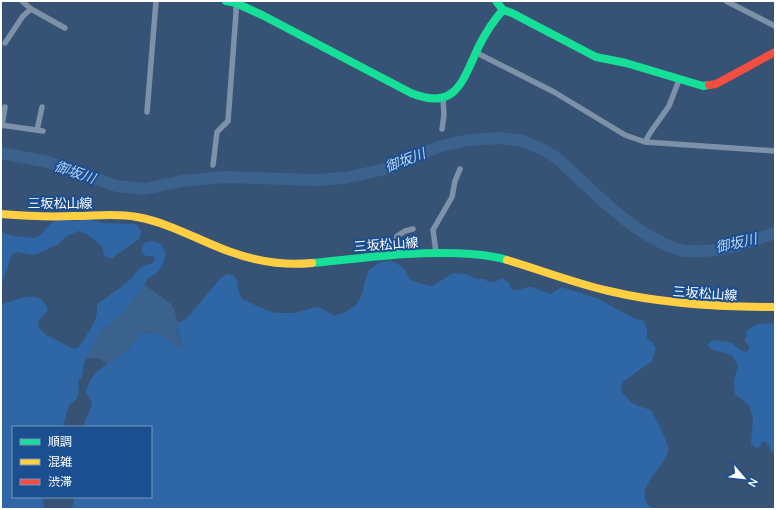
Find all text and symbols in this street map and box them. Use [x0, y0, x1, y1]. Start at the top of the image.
water label: 御坂川 [382, 142, 430, 176]
water label: 御坂川 [52, 156, 100, 188]
street label: 三坂松山線 [27, 194, 93, 212]
water label: 御坂川 [713, 228, 760, 256]
street label: 三坂松山線 [353, 233, 419, 255]
street label: 三坂松山線 [672, 282, 738, 304]
legend [12, 426, 152, 498]
text: 順調 [48, 433, 72, 450]
text: 混雑 [48, 453, 72, 470]
north arrow [724, 458, 764, 498]
text: 渋滞 [48, 473, 72, 490]
text: N [745, 476, 762, 490]

